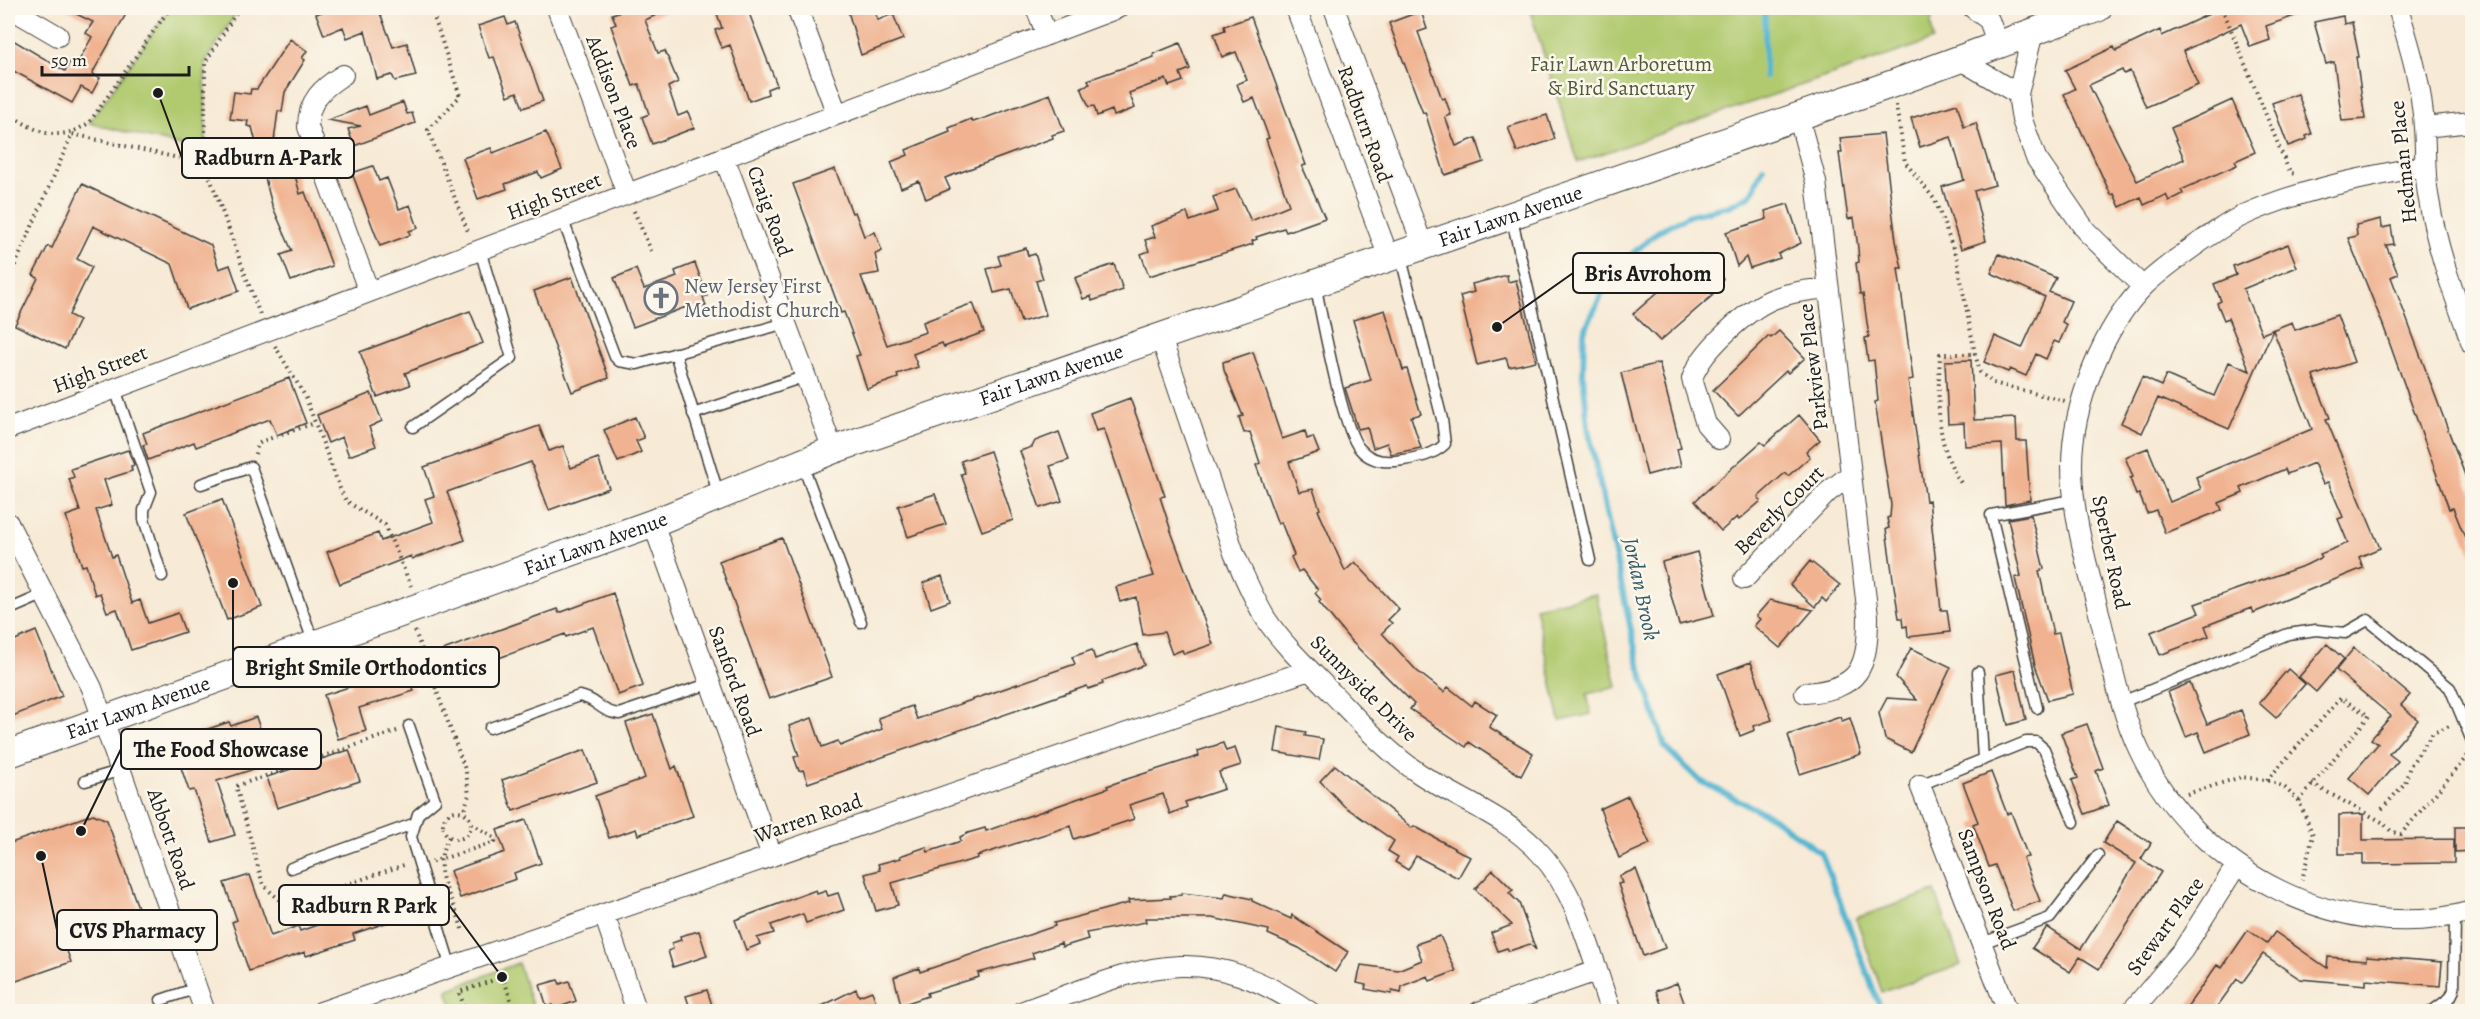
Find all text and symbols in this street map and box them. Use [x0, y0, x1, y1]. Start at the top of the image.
street label: Addison Place [579, 30, 648, 153]
scale bar [42, 39, 189, 77]
text: 50 m [51, 48, 87, 72]
park label: Fair Lawn Arboretum & Bird Sanctuary [1530, 50, 1712, 102]
street label: Radburn Road [1331, 61, 1399, 187]
street label: Hedman Place [2383, 99, 2423, 225]
callout: Radburn A-Park [182, 138, 354, 178]
text: Radburn A-Park [194, 143, 343, 173]
street label: Craig Road [741, 162, 800, 261]
street label: High Street [503, 165, 605, 227]
street label: Fair Lawn Avenue [1434, 178, 1586, 254]
callout: Bris Avrohom [1573, 253, 1724, 293]
text: Bris Avrohom [1584, 259, 1712, 289]
place label: New Jersey First Methodist Church [684, 272, 840, 324]
church icon: New Jersey First Methodist Church [643, 280, 679, 316]
street label: Parkview Place [1791, 302, 1835, 432]
street label: Fair Lawn Avenue [975, 337, 1127, 413]
street label: High Street [49, 338, 151, 400]
street label: Beverly Court [1728, 459, 1830, 561]
street label: Sperber Road [2085, 493, 2137, 612]
street label: Fair Lawn Avenue [520, 505, 672, 582]
water label: Jordan Brook [1615, 534, 1667, 644]
street label: Sanford Road [702, 622, 768, 741]
street label: Sunnyside Drive [1304, 628, 1424, 748]
callout: Bright Smile Orthodontics [233, 647, 499, 687]
text: Bright Smile Orthodontics [245, 653, 487, 683]
street label: Fair Lawn Avenue [62, 669, 214, 746]
callout: The Food Showcase [121, 729, 321, 769]
text: The Food Showcase [133, 735, 309, 765]
street label: Abbott Road [140, 784, 202, 894]
street label: Warren Road [749, 786, 866, 850]
street label: Sampson Road [1951, 825, 2023, 954]
street label: Stewart Place [2120, 871, 2210, 981]
callout: Radburn R Park [279, 885, 449, 925]
text: Radburn R Park [291, 891, 438, 921]
callout: CVS Pharmacy [57, 910, 217, 950]
text: CVS Pharmacy [69, 916, 206, 946]

